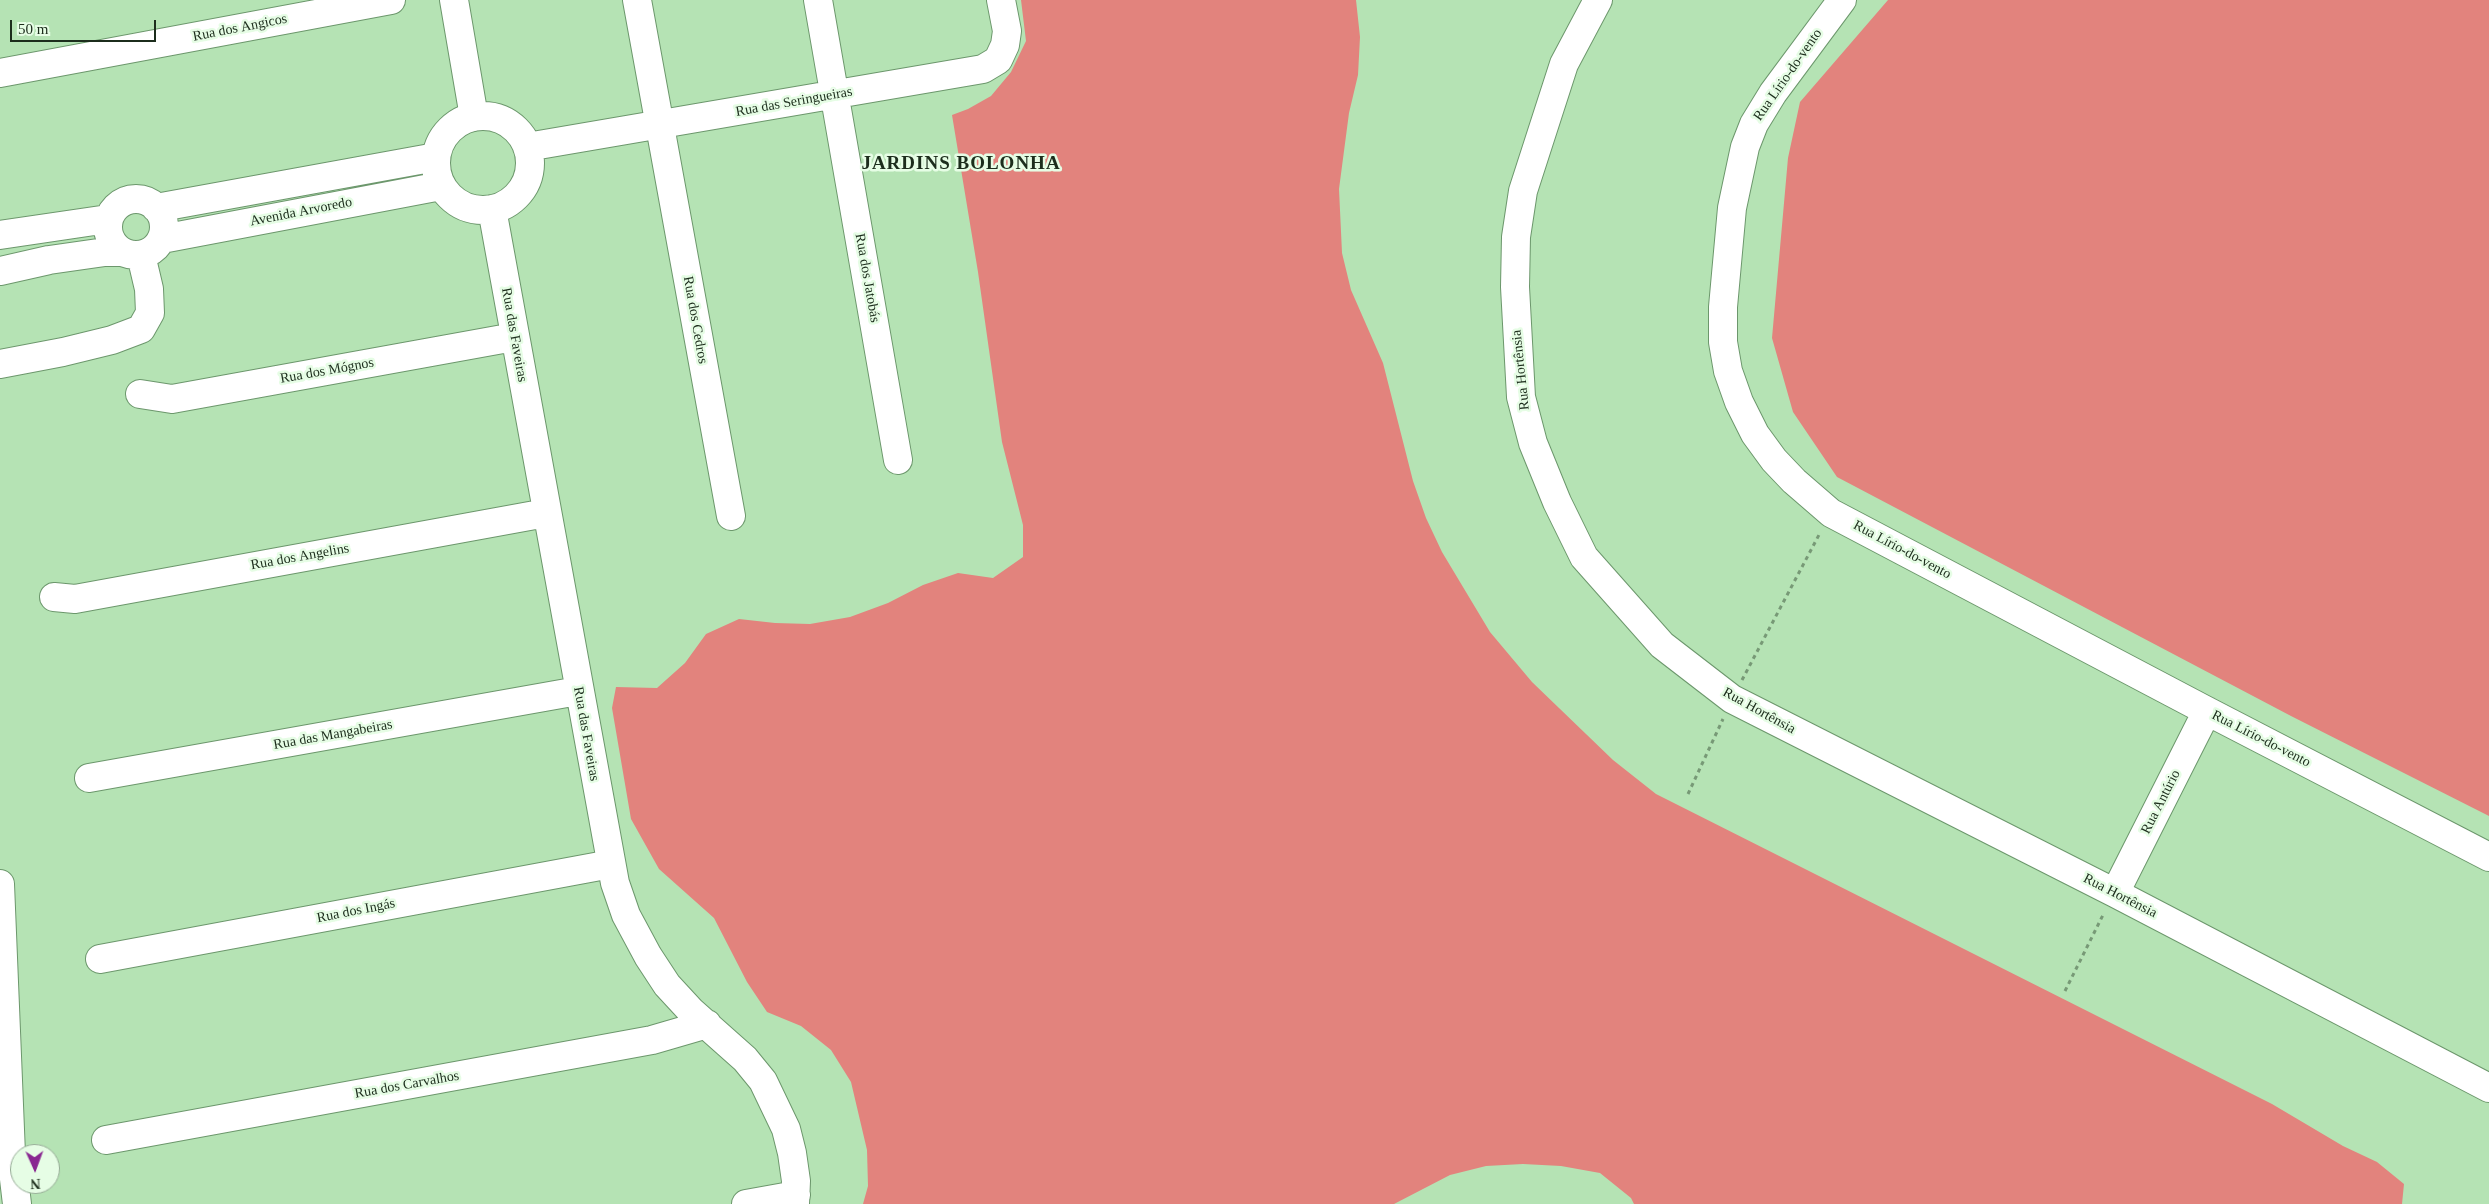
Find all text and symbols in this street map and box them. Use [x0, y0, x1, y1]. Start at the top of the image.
scale bar [12, 10, 159, 42]
street label: Rua dos Angicos [191, 11, 289, 45]
text: 50 m [18, 21, 48, 37]
street label: Rua Lírio-do-vento [1750, 26, 1826, 124]
street label: Rua das Seringueiras [734, 83, 854, 121]
district label: JARDINS BOLONHA [860, 153, 1062, 175]
street label: Avenida Arvoredo [249, 194, 353, 230]
street label: Rua dos Jatobás [851, 232, 883, 324]
street label: Rua dos Cedros [679, 275, 711, 365]
street label: Rua das Faveiras [497, 286, 531, 384]
street label: Rua Hortênsia [1508, 329, 1534, 411]
street label: Rua dos Mógnos [279, 354, 375, 388]
street label: Rua Lírio-do-vento [1850, 517, 1954, 583]
street label: Rua dos Angelins [250, 540, 350, 574]
street label: Rua Hortênsia [1720, 684, 1798, 738]
street label: Rua das Faveiras [569, 685, 603, 783]
street label: Rua Lírio-do-vento [2209, 707, 2313, 771]
street label: Rua das Mangabeiras [272, 716, 394, 754]
street label: Rua Antúrio [2138, 767, 2184, 837]
street label: Rua Hortênsia [2080, 870, 2160, 922]
street label: Rua dos Ingás [315, 895, 397, 927]
street label: Rua dos Carvalhos [353, 1068, 461, 1102]
north arrow [10, 1144, 60, 1194]
text: N [30, 1176, 41, 1191]

